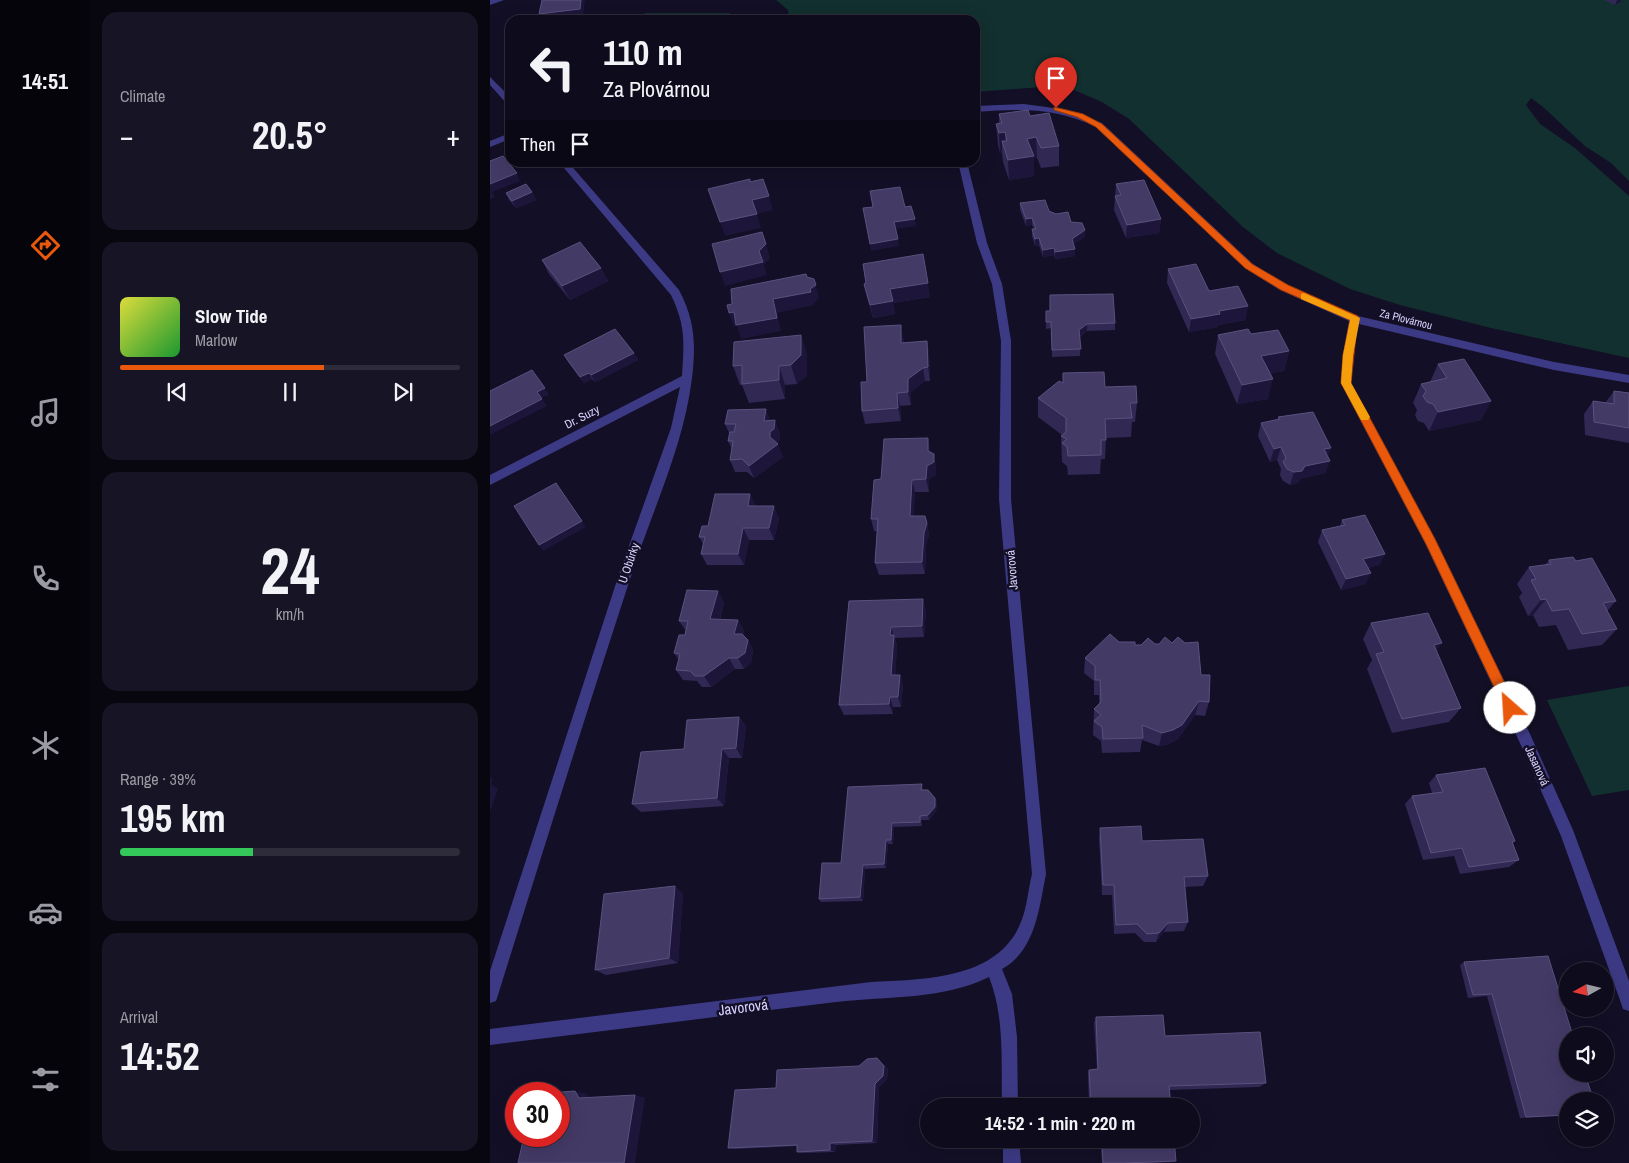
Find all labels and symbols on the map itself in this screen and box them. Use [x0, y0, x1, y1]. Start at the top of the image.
pin [1035, 57, 1077, 108]
street label: Za Plovárnou [1378, 306, 1434, 332]
street label: Dr. Suzy [562, 401, 602, 433]
street label: U Obůrky [615, 541, 643, 585]
street label: Javorová [1002, 549, 1022, 591]
position arrow [1483, 681, 1535, 733]
street label: Jasanová [1521, 744, 1553, 789]
north arrow [1559, 962, 1614, 1018]
street label: Javorová [717, 994, 769, 1020]
speed limit sign: 30 [505, 1082, 570, 1147]

